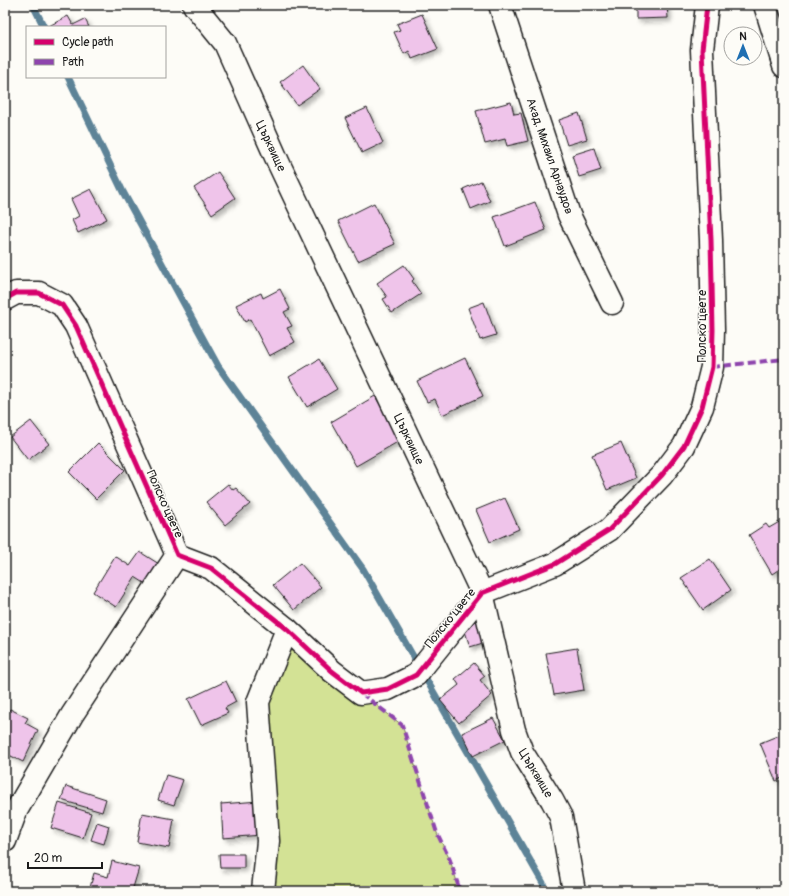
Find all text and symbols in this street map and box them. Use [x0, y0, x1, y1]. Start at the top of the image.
legend [26, 26, 166, 78]
north arrow [723, 26, 763, 66]
text: N [739, 30, 747, 43]
text: Cycle path [62, 35, 114, 50]
text: Path [62, 55, 84, 70]
street label: Акад. Михаил Арнаудов [523, 96, 576, 216]
street label: Църквище [252, 118, 289, 174]
street label: Полско цвете [695, 290, 710, 362]
street label: Църквище [390, 411, 427, 467]
street label: Полско цвете [143, 468, 186, 540]
street label: Полско цвете [422, 585, 479, 651]
street label: Църквище [515, 746, 556, 801]
scale bar [28, 844, 102, 870]
text: 20 m [34, 851, 63, 866]

